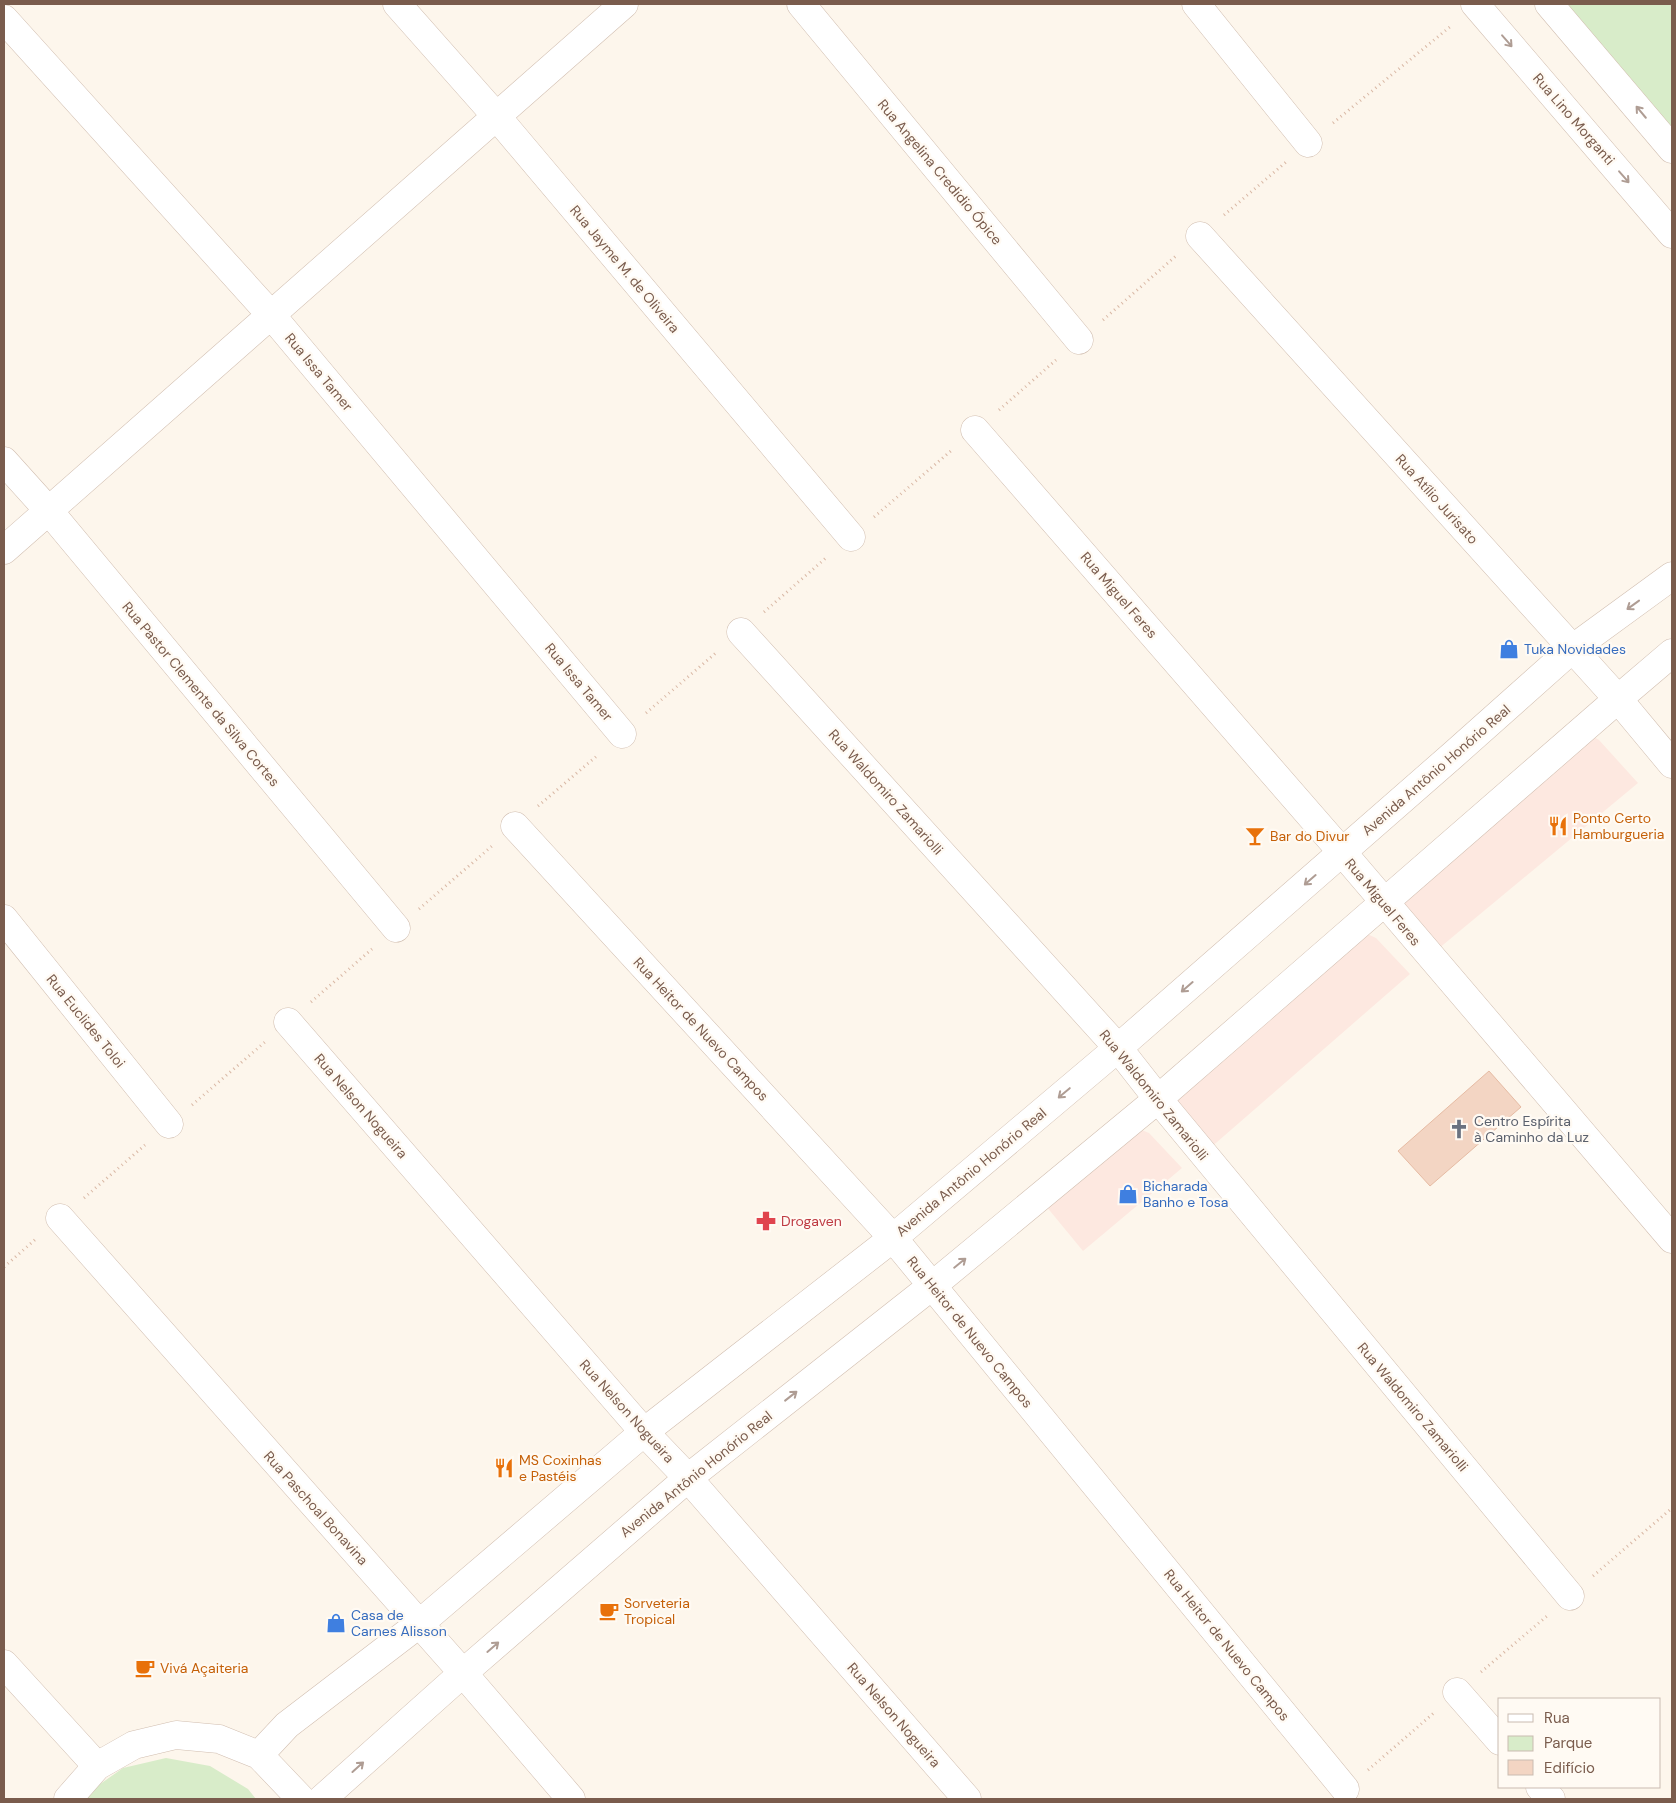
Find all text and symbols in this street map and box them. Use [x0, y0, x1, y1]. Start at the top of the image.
one-way arrow [1501, 34, 1513, 47]
street label: Rua Lino Morganti [1529, 69, 1619, 169]
street label: Rua Angelina Credidio Ópice [874, 96, 1006, 248]
one-way arrow [1635, 106, 1646, 119]
one-way arrow [1619, 171, 1630, 184]
street label: Rua Jayme M. de Oliveira [566, 201, 684, 337]
street label: Rua Issa Tamer [281, 329, 357, 415]
street label: Rua Atílio Jurisato [1392, 450, 1482, 548]
street label: Rua Miguel Feres [1077, 548, 1161, 642]
street label: Rua Pastor Clemente da Silva Cortes [118, 598, 284, 790]
one-way arrow [1626, 600, 1640, 610]
shop icon: Tuka Novidades [1498, 638, 1520, 660]
street label: Rua Issa Tamer [541, 639, 617, 725]
place label: Tuka Novidades [1524, 640, 1626, 658]
street label: Avenida Antônio Honório Real [1358, 701, 1514, 839]
street label: Rua Waldomiro Zamariolli [825, 725, 947, 859]
place label: Ponto Certo Hamburgueria [1573, 809, 1664, 843]
restaurant icon: Ponto Certo Hamburgueria [1547, 815, 1569, 837]
bar icon: Bar do Divur [1244, 825, 1266, 847]
place label: Bar do Divur [1270, 827, 1349, 845]
street label: Rua Miguel Feres [1341, 855, 1425, 949]
one-way arrow [1303, 875, 1316, 886]
street label: Rua Heitor de Nuevo Campos [630, 953, 772, 1105]
street label: Rua Euclides Toloi [43, 971, 129, 1071]
one-way arrow [1181, 981, 1194, 993]
street label: Rua Waldomiro Zamariolli [1096, 1026, 1212, 1164]
street label: Rua Nelson Nogueira [311, 1050, 411, 1162]
one-way arrow [1058, 1087, 1071, 1098]
street label: Avenida Antônio Honório Real [892, 1104, 1050, 1240]
place label: Centro Espírita à Caminho da Luz [1474, 1112, 1589, 1146]
church icon: Centro Espírita à Caminho da Luz [1448, 1118, 1470, 1140]
place label: Bicharada Banho e Tosa [1143, 1177, 1228, 1211]
shop icon: Bicharada Banho e Tosa [1117, 1183, 1139, 1205]
pharmacy icon: Drogaven [755, 1210, 777, 1232]
place label: Drogaven [781, 1212, 842, 1230]
street label: Rua Heitor de Nuevo Campos [903, 1252, 1037, 1412]
one-way arrow [953, 1257, 966, 1268]
street label: Rua Waldomiro Zamariolli [1354, 1339, 1472, 1475]
street label: Rua Nelson Nogueira [576, 1356, 678, 1466]
one-way arrow [784, 1391, 797, 1402]
street label: Avenida Antônio Honório Real [616, 1407, 776, 1541]
street label: Rua Paschoal Bonavina [260, 1447, 372, 1569]
place label: MS Coxinhas e Pastéis [519, 1451, 602, 1485]
restaurant icon: MS Coxinhas e Pastéis [493, 1457, 515, 1479]
street label: Rua Heitor de Nuevo Campos [1160, 1565, 1294, 1725]
place label: Sorveteria Tropical [624, 1594, 690, 1628]
cafe icon: Sorveteria Tropical [598, 1600, 620, 1622]
place label: Casa de Carnes Alisson [351, 1606, 447, 1640]
shop icon: Casa de Carnes Alisson [325, 1612, 347, 1634]
one-way arrow [486, 1641, 499, 1653]
cafe icon: Vivá Açaiteria [134, 1657, 156, 1679]
place label: Vivá Açaiteria [160, 1659, 248, 1677]
street label: Rua Nelson Nogueira [844, 1659, 944, 1771]
legend [1498, 1698, 1661, 1788]
text: Rua [1544, 1708, 1570, 1728]
text: Parque [1544, 1733, 1592, 1753]
text: Edifício [1544, 1758, 1595, 1778]
one-way arrow [352, 1761, 365, 1773]

